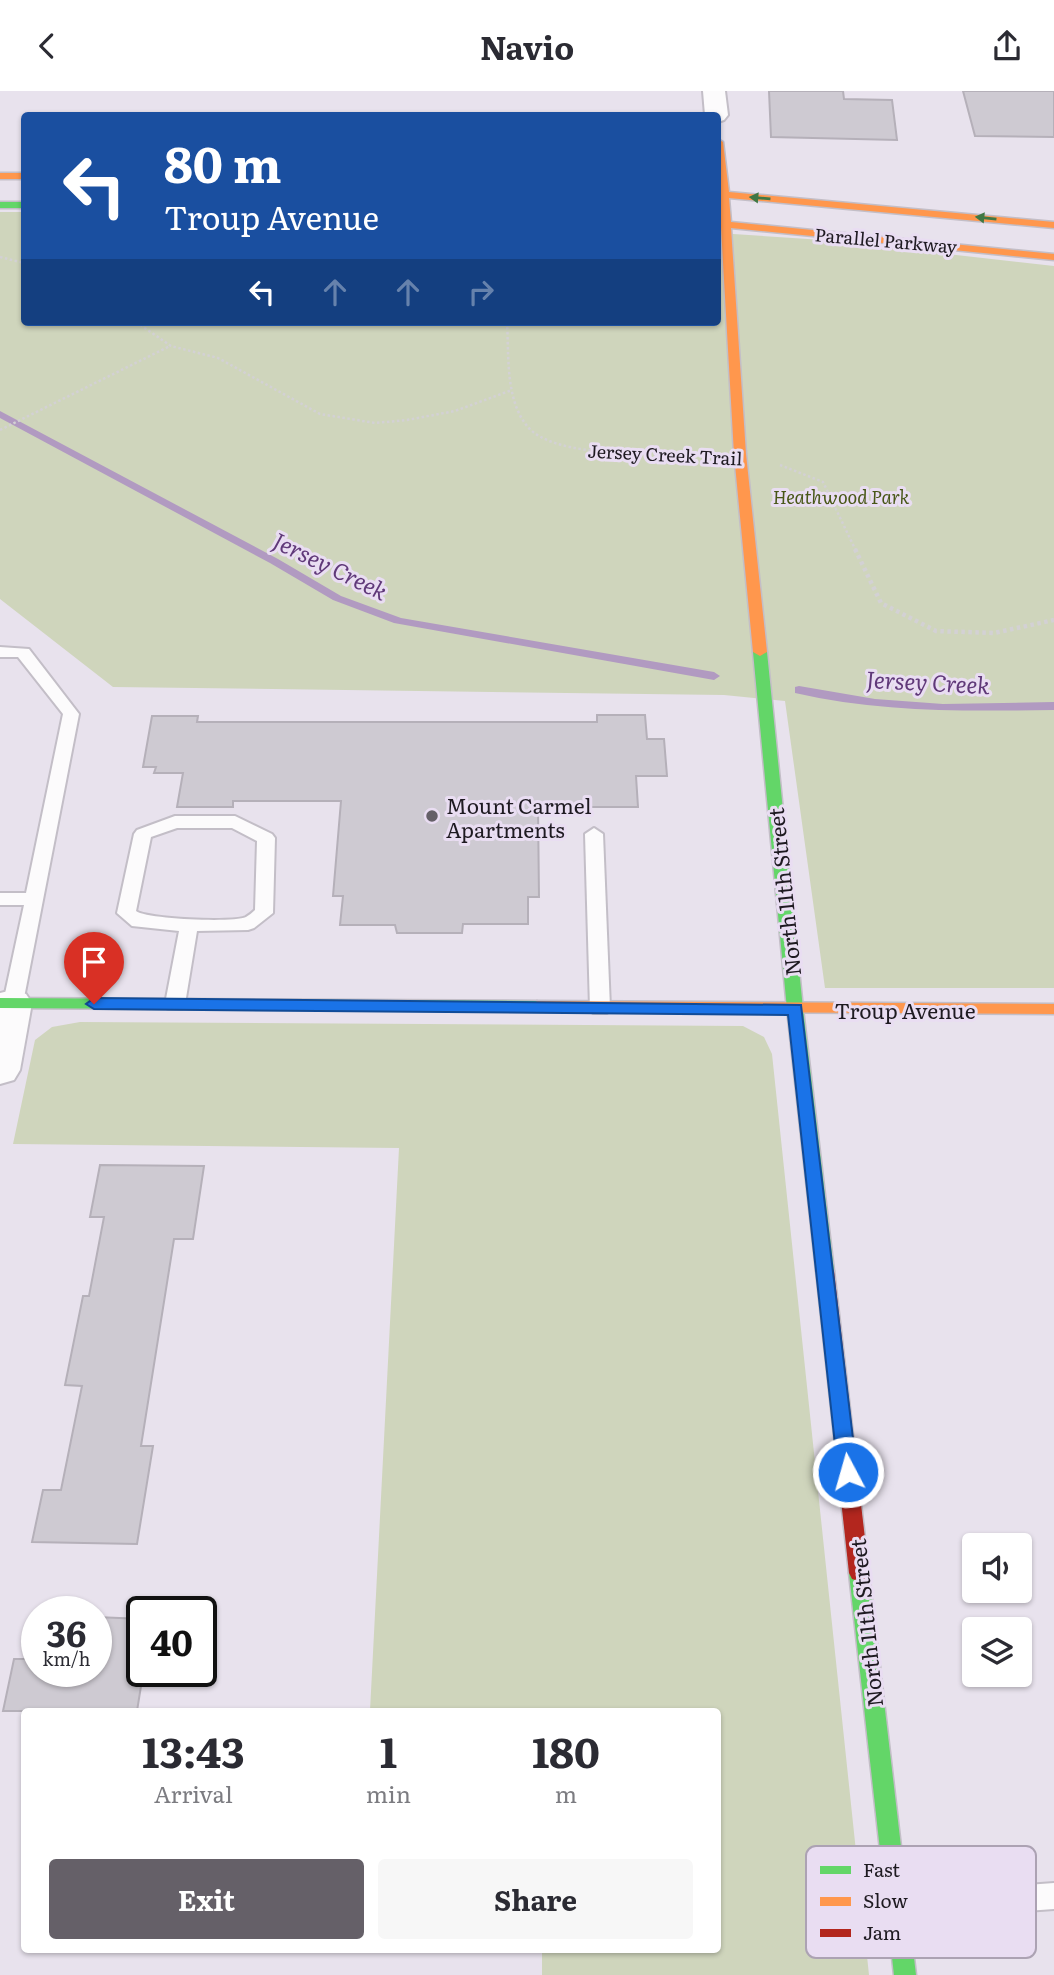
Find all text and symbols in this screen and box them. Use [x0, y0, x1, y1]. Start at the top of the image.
text: Navio [480, 22, 574, 70]
icon: back [28, 27, 66, 65]
icon: share [988, 27, 1026, 65]
text: 80 m [164, 125, 282, 198]
icon: left [49, 140, 140, 231]
text: Troup Avenue [164, 192, 379, 240]
one-way arrow [748, 192, 770, 203]
one-way arrow [975, 212, 997, 223]
street label: Parallel Parkway [814, 220, 959, 260]
icon: left [243, 273, 281, 311]
icon: ahead [316, 273, 354, 311]
icon: ahead [389, 273, 427, 311]
icon: right [462, 273, 500, 311]
street label: Jersey Creek Trail [587, 436, 743, 472]
park label: Heathwood Park [773, 483, 909, 510]
water label: Jersey Creek [268, 523, 394, 608]
water label: Jersey Creek [865, 661, 991, 701]
place label: Mount Carmel Apartments [446, 789, 592, 844]
street label: North 11th Street [759, 806, 807, 978]
marker: Mount Carmel Apartments [424, 808, 440, 824]
pin [64, 932, 124, 1004]
icon: arrive [75, 943, 113, 981]
street label: Troup Avenue [834, 994, 976, 1025]
position arrow [811, 1435, 885, 1509]
map controls [962, 1533, 1032, 1687]
button: sound [962, 1533, 1032, 1603]
street label: North 11th Street [841, 1537, 889, 1709]
speed limit sign: 40 [126, 1596, 217, 1687]
text: 36 [47, 1606, 86, 1658]
button: layers [962, 1617, 1032, 1687]
text: km/h [43, 1645, 90, 1672]
text: 13:43 [142, 1719, 245, 1781]
text: 1 [380, 1719, 397, 1781]
text: 180 [532, 1719, 600, 1781]
text: Arrival [154, 1776, 233, 1810]
text: min [366, 1776, 411, 1810]
text: m [555, 1776, 577, 1810]
legend [806, 1846, 1036, 1958]
text: Fast [863, 1855, 900, 1883]
button: Exit [49, 1859, 364, 1939]
button: Share [378, 1859, 693, 1939]
text: Slow [863, 1886, 908, 1914]
text: Jam [863, 1918, 901, 1946]

